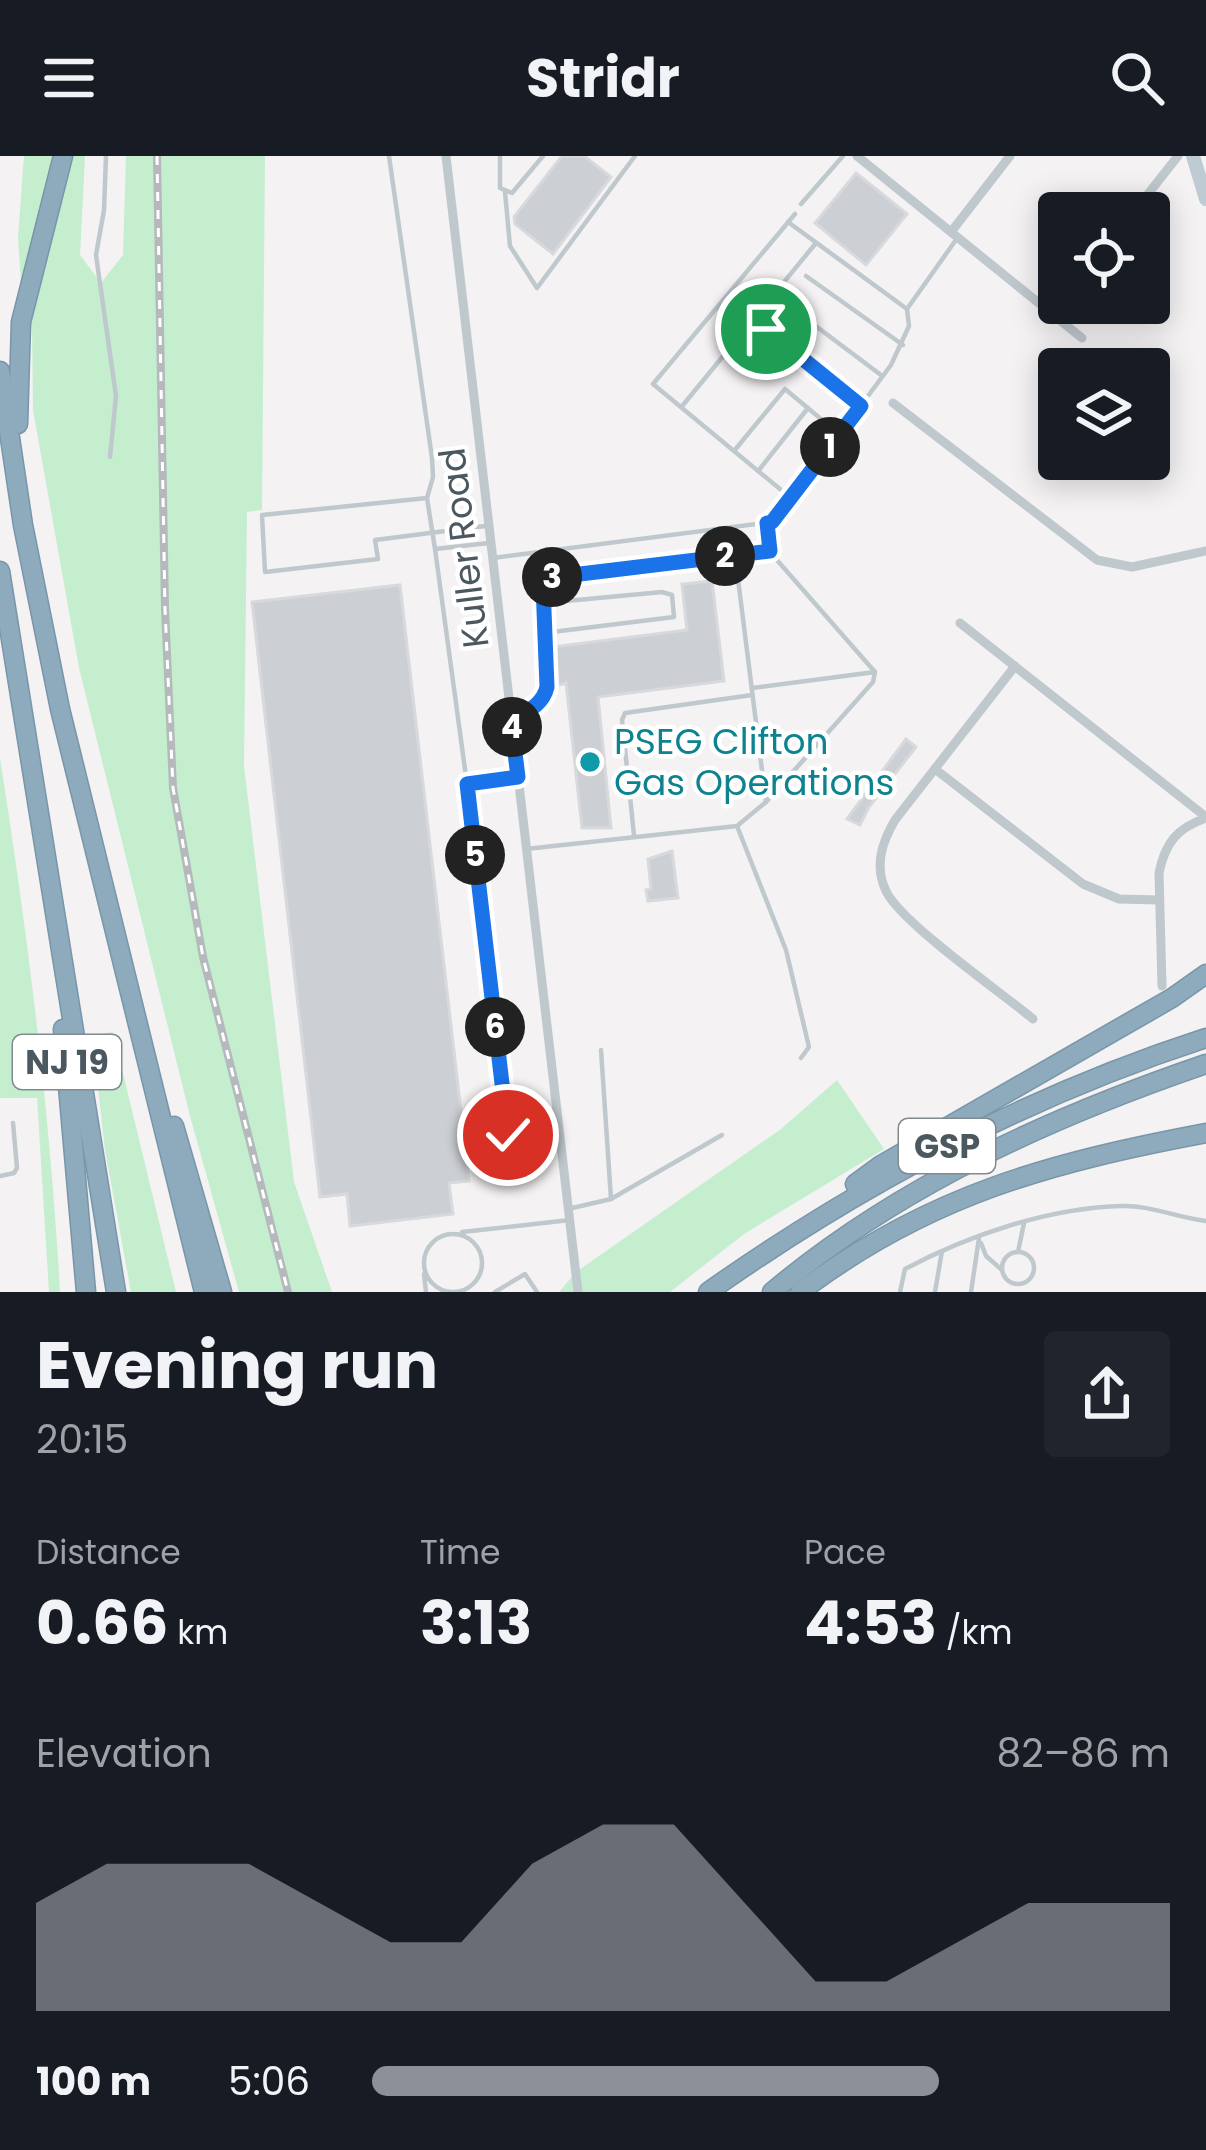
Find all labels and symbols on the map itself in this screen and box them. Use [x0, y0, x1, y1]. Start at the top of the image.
pin [715, 278, 817, 380]
pin: 1 [800, 417, 860, 477]
street label: Kuller Road [426, 445, 502, 651]
pin: 2 [695, 526, 755, 586]
pin: 3 [522, 547, 582, 607]
pin: 4 [482, 697, 542, 757]
place label: PSEG Clifton Gas Operations [614, 716, 894, 808]
marker: PSEG Clifton Gas Operations [577, 749, 603, 775]
pin: 5 [445, 825, 505, 885]
pin: 6 [465, 997, 525, 1057]
road number: NJ 19 [13, 1035, 121, 1089]
pin [457, 1084, 559, 1186]
road number: GSP [899, 1119, 995, 1173]

